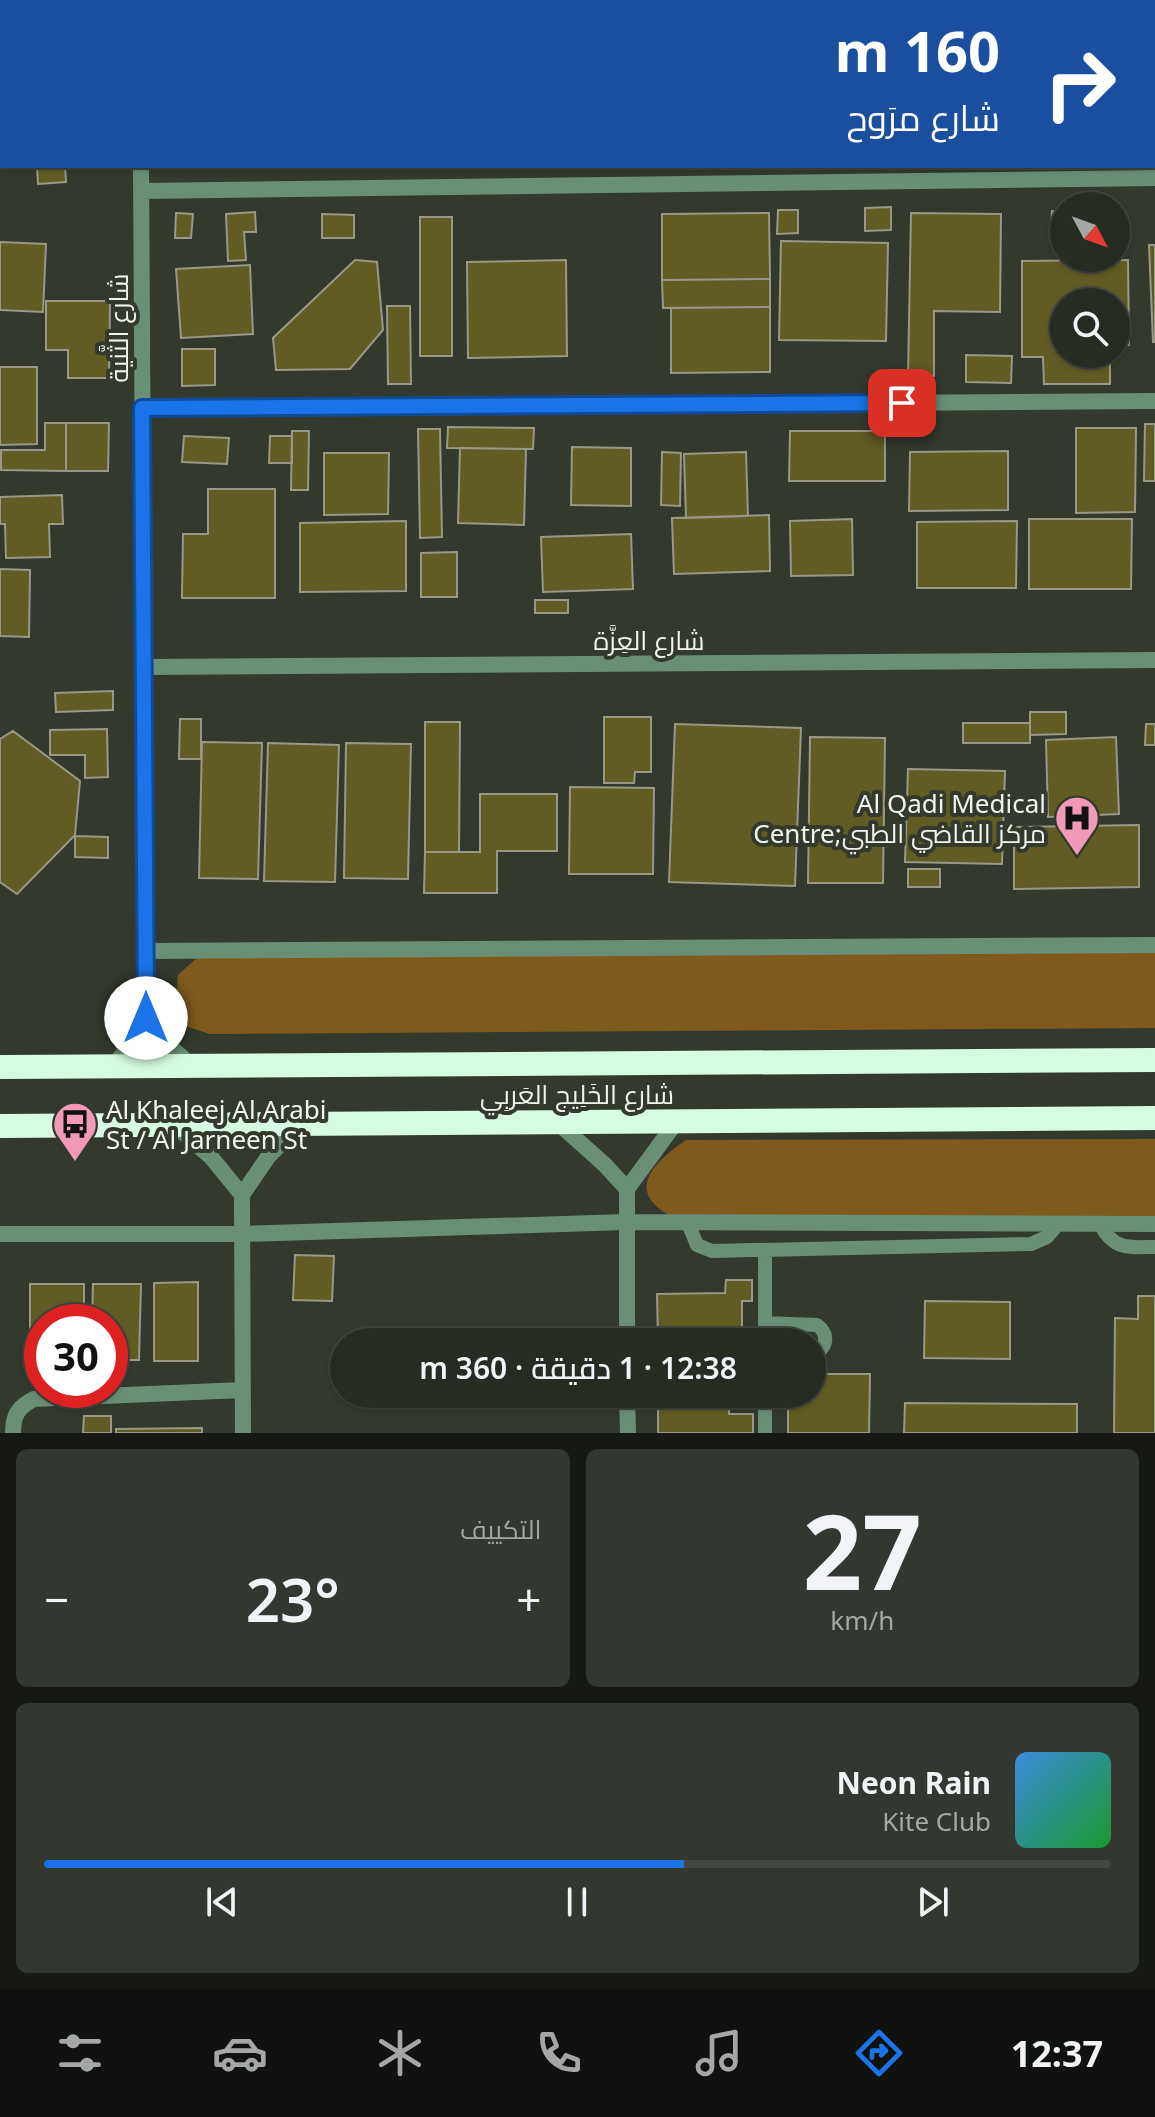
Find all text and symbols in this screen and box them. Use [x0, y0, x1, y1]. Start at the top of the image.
text: 160 m [835, 12, 1000, 88]
icon: right [1028, 32, 1132, 136]
text: شارع مرَوح [846, 93, 1000, 142]
north arrow [1050, 192, 1130, 272]
map controls [1050, 192, 1130, 368]
street label: شارع الثَّنية [99, 273, 136, 383]
button: search [1050, 288, 1130, 368]
pin [868, 369, 936, 437]
icon: arrive [880, 381, 924, 425]
street label: شارع العِزَّة [594, 622, 704, 658]
place label: Al Qadi Medical Centre;مركز القاضي الطبي [753, 785, 1046, 855]
hospital icon: Al Qadi Medical Centre;مركز القاضي الطبي [1053, 794, 1101, 857]
position arrow [104, 976, 188, 1060]
street label: شارع الخَلِيج العَربِي [480, 1076, 674, 1116]
place label: Al Khaleej Al Arabi St / Al Jarneen St [106, 1091, 327, 1157]
bus stop icon: Al Khaleej Al Arabi St / Al Jarneen St [51, 1100, 99, 1163]
speed limit sign: 30 [24, 1304, 128, 1408]
text: 12:38 · 1 دقيقة · 360 m [419, 1347, 737, 1388]
text: 27 [803, 1479, 922, 1620]
text: التكييف [460, 1511, 542, 1547]
text: 23° [246, 1558, 340, 1640]
text: − [44, 1569, 69, 1629]
text: + [516, 1569, 541, 1629]
text: km/h [830, 1602, 894, 1638]
text: Neon Rain [837, 1762, 991, 1803]
text: Kite Club [882, 1803, 991, 1839]
icon: previous [200, 1880, 244, 1924]
icon: pause [555, 1880, 599, 1924]
icon: next [911, 1880, 955, 1924]
icon: filters [52, 2025, 108, 2081]
icon: car [212, 2025, 268, 2081]
icon: climate [372, 2025, 428, 2081]
icon: phone [531, 2025, 587, 2081]
icon: music [691, 2025, 747, 2081]
icon: directions [851, 2025, 907, 2081]
text: 12:37 [1011, 2029, 1103, 2078]

